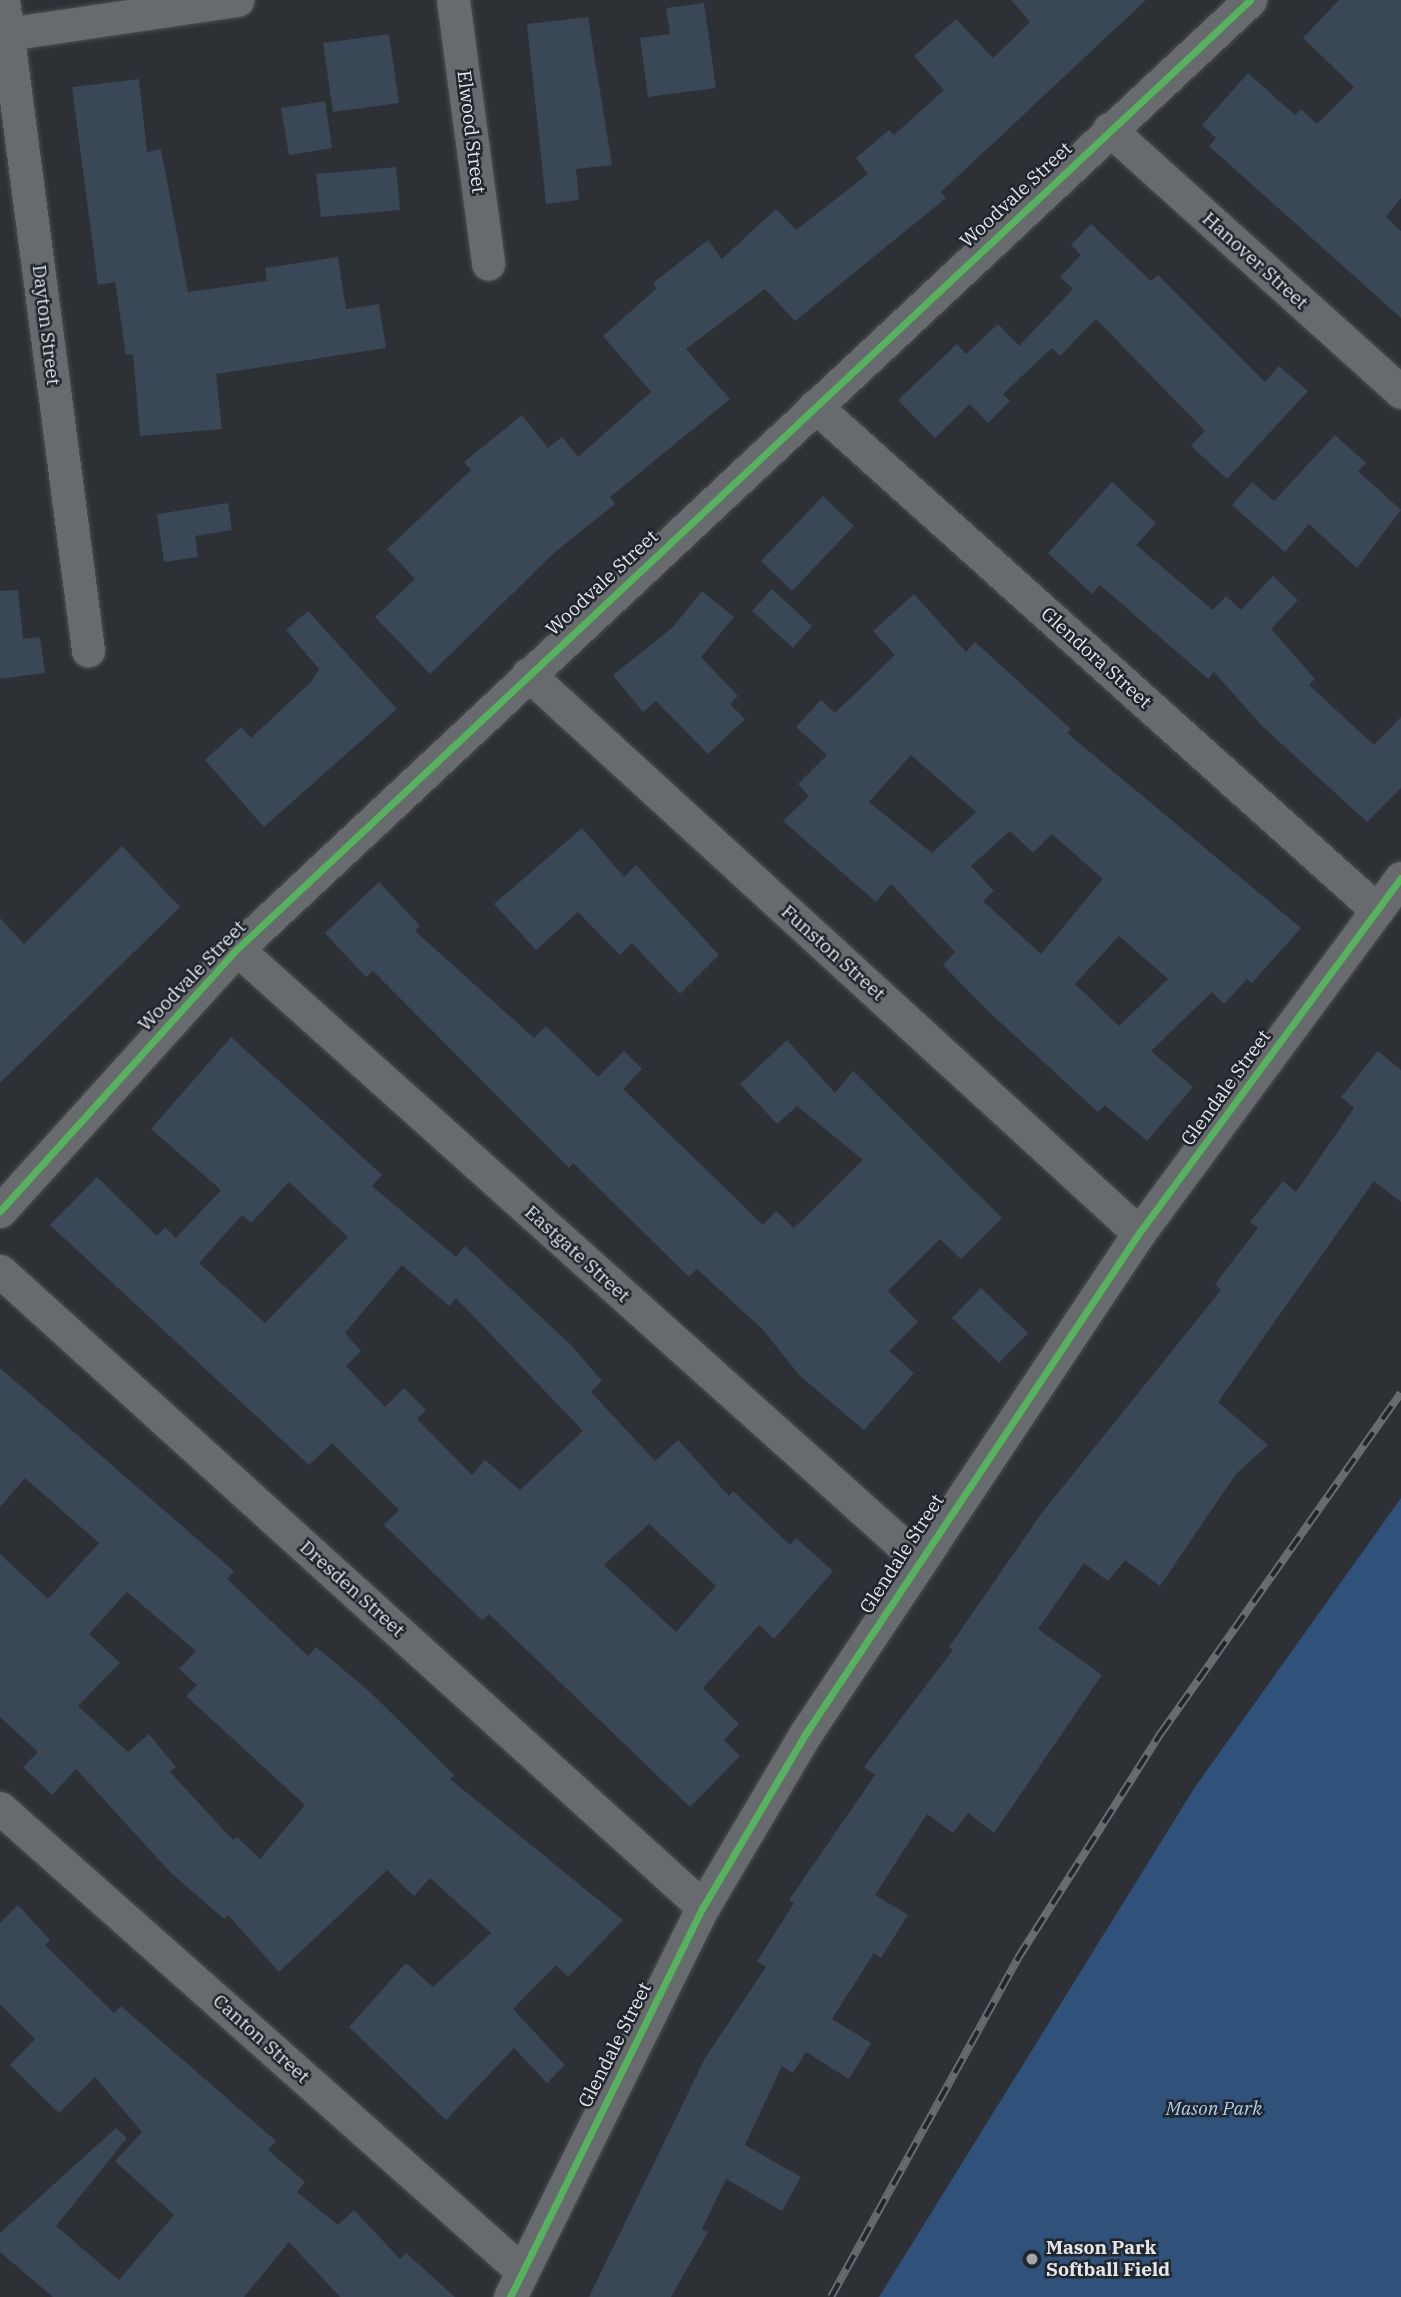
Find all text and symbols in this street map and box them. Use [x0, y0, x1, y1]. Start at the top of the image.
street label: Elwood Street [452, 69, 490, 195]
street label: Woodvale Street [955, 137, 1077, 253]
street label: Hanover Street [1197, 208, 1313, 314]
street label: Dayton Street [27, 264, 65, 386]
street label: Woodvale Street [541, 525, 663, 641]
street label: Glendora Street [1036, 603, 1156, 713]
street label: Funston Street [776, 900, 890, 1006]
street label: Woodvale Street [133, 916, 251, 1036]
street label: Glendale Street [1176, 1026, 1276, 1150]
street label: Eastgate Street [520, 1201, 634, 1307]
street label: Glendale Street [855, 1490, 949, 1618]
street label: Dresden Street [295, 1536, 409, 1642]
street label: Glendale Street [574, 1979, 656, 2111]
street label: Canton Street [208, 1990, 314, 2088]
park label: Mason Park [1166, 2098, 1262, 2120]
place label: Mason Park Softball Field [1046, 2237, 1170, 2281]
marker: Mason Park Softball Field [1024, 2251, 1040, 2267]

